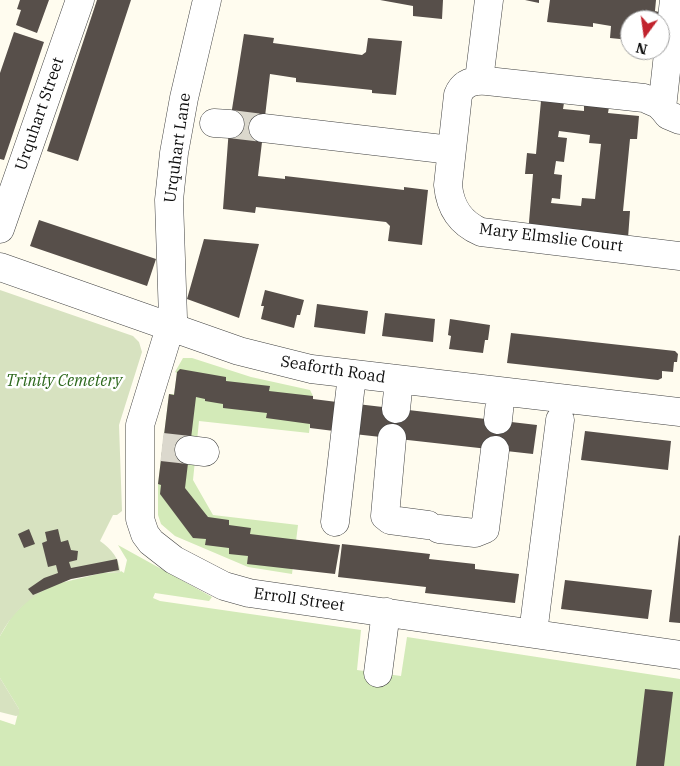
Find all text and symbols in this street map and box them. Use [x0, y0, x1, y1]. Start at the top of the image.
north arrow [620, 10, 670, 60]
text: N [634, 39, 649, 59]
street label: Urquhart Street [12, 55, 68, 173]
street label: Urquhart Lane [161, 92, 195, 204]
street label: Mary Elmslie Court [478, 220, 624, 256]
street label: Seaforth Road [279, 352, 387, 388]
park label: Trinity Cemetery [6, 371, 122, 391]
street label: Erroll Street [252, 584, 346, 616]

